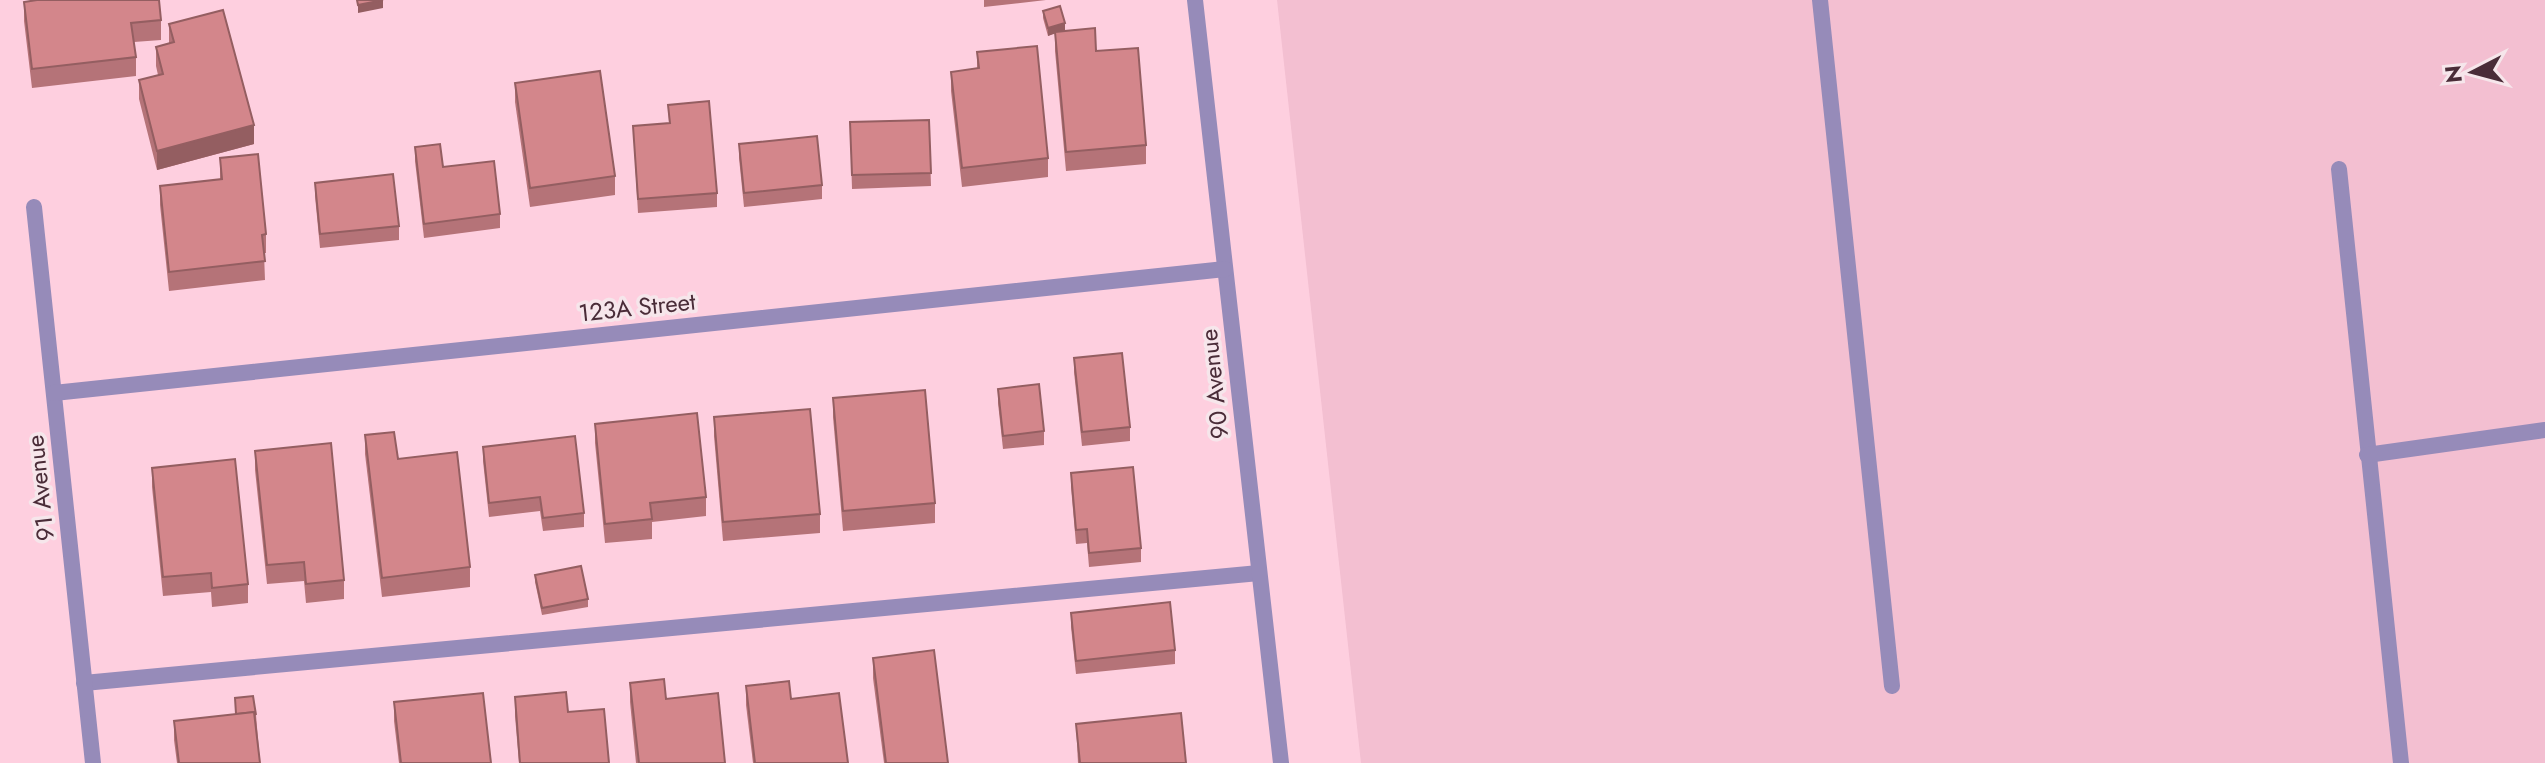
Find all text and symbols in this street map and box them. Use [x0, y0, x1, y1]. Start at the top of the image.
north arrow [2433, 32, 2513, 112]
text: N [2436, 64, 2470, 84]
street label: 123A Street [577, 283, 697, 331]
street label: 90 Avenue [1191, 327, 1237, 441]
street label: 91 Avenue [17, 433, 63, 543]

